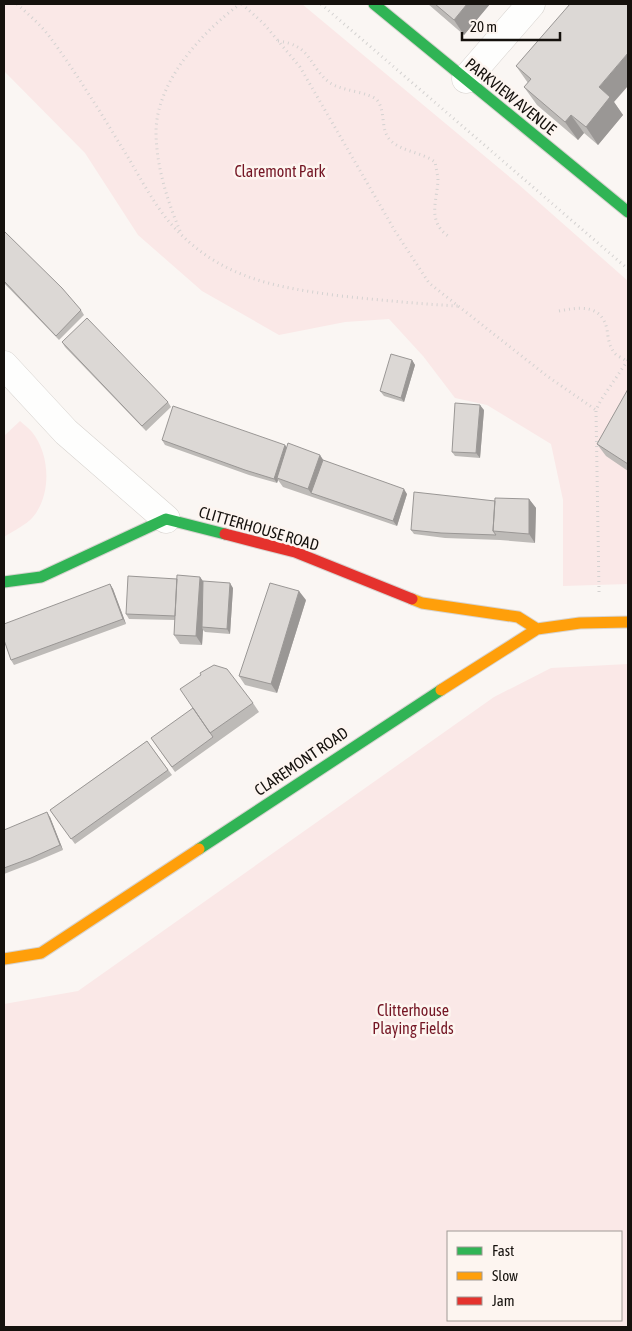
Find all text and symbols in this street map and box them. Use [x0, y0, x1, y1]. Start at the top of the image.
scale bar [462, 10, 560, 42]
text: 20 m [470, 18, 497, 35]
street label: PARKVIEW AVENUE [462, 54, 560, 138]
park label: Claremont Park [234, 162, 326, 180]
street label: CLITTERHOUSE ROAD [197, 502, 321, 554]
street label: CLAREMONT ROAD [251, 723, 351, 799]
park label: Clitterhouse Playing Fields [372, 1001, 454, 1038]
legend [447, 1231, 622, 1321]
text: Fast [492, 1242, 514, 1259]
text: Slow [492, 1267, 518, 1284]
text: Jam [492, 1292, 515, 1309]

